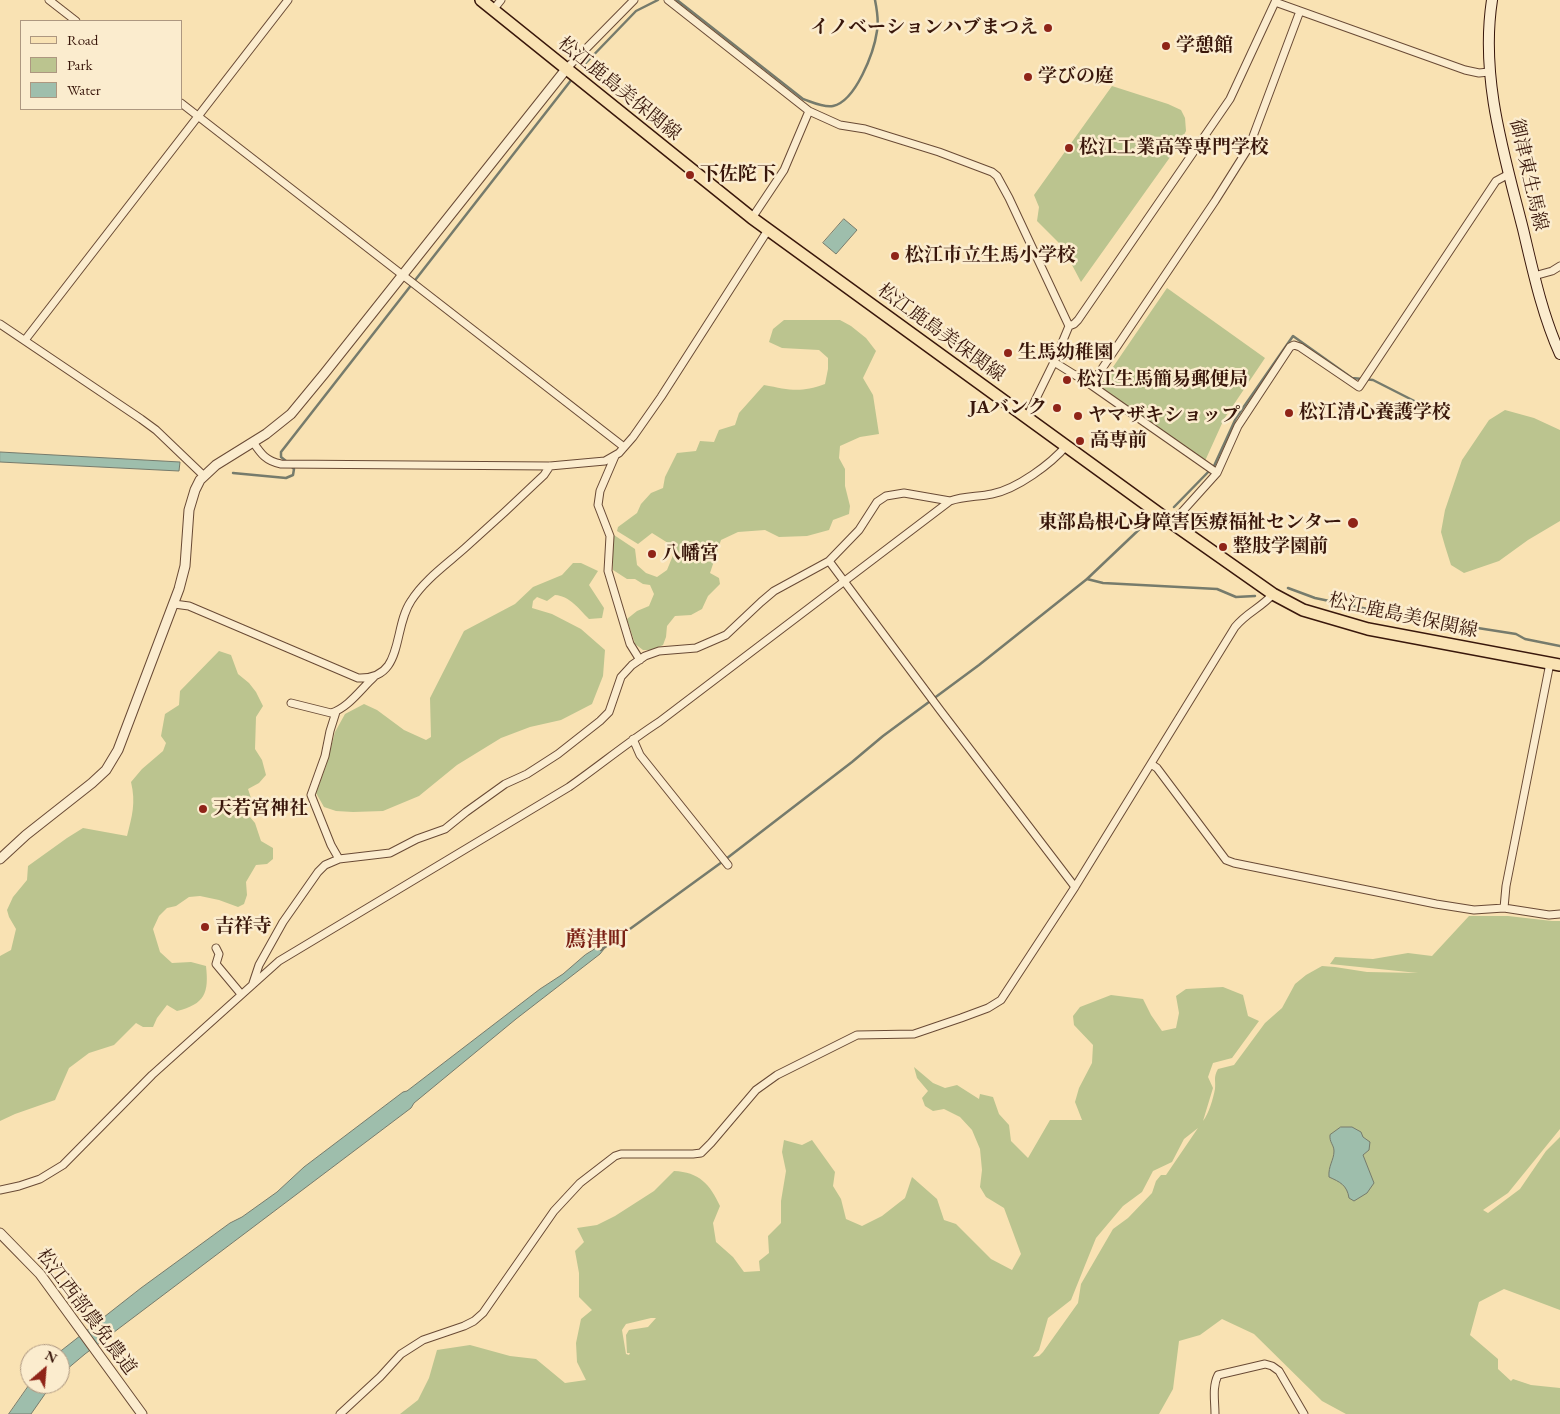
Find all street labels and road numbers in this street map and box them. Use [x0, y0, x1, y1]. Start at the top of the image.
street label: 松江鹿島美保関線 [553, 32, 685, 146]
street label: 御津東生馬線 [1504, 117, 1552, 233]
street label: 松江鹿島美保関線 [873, 279, 1009, 387]
street label: 松江鹿島美保関線 [1326, 589, 1480, 643]
street label: 松江西部農免農道 [31, 1244, 141, 1380]

